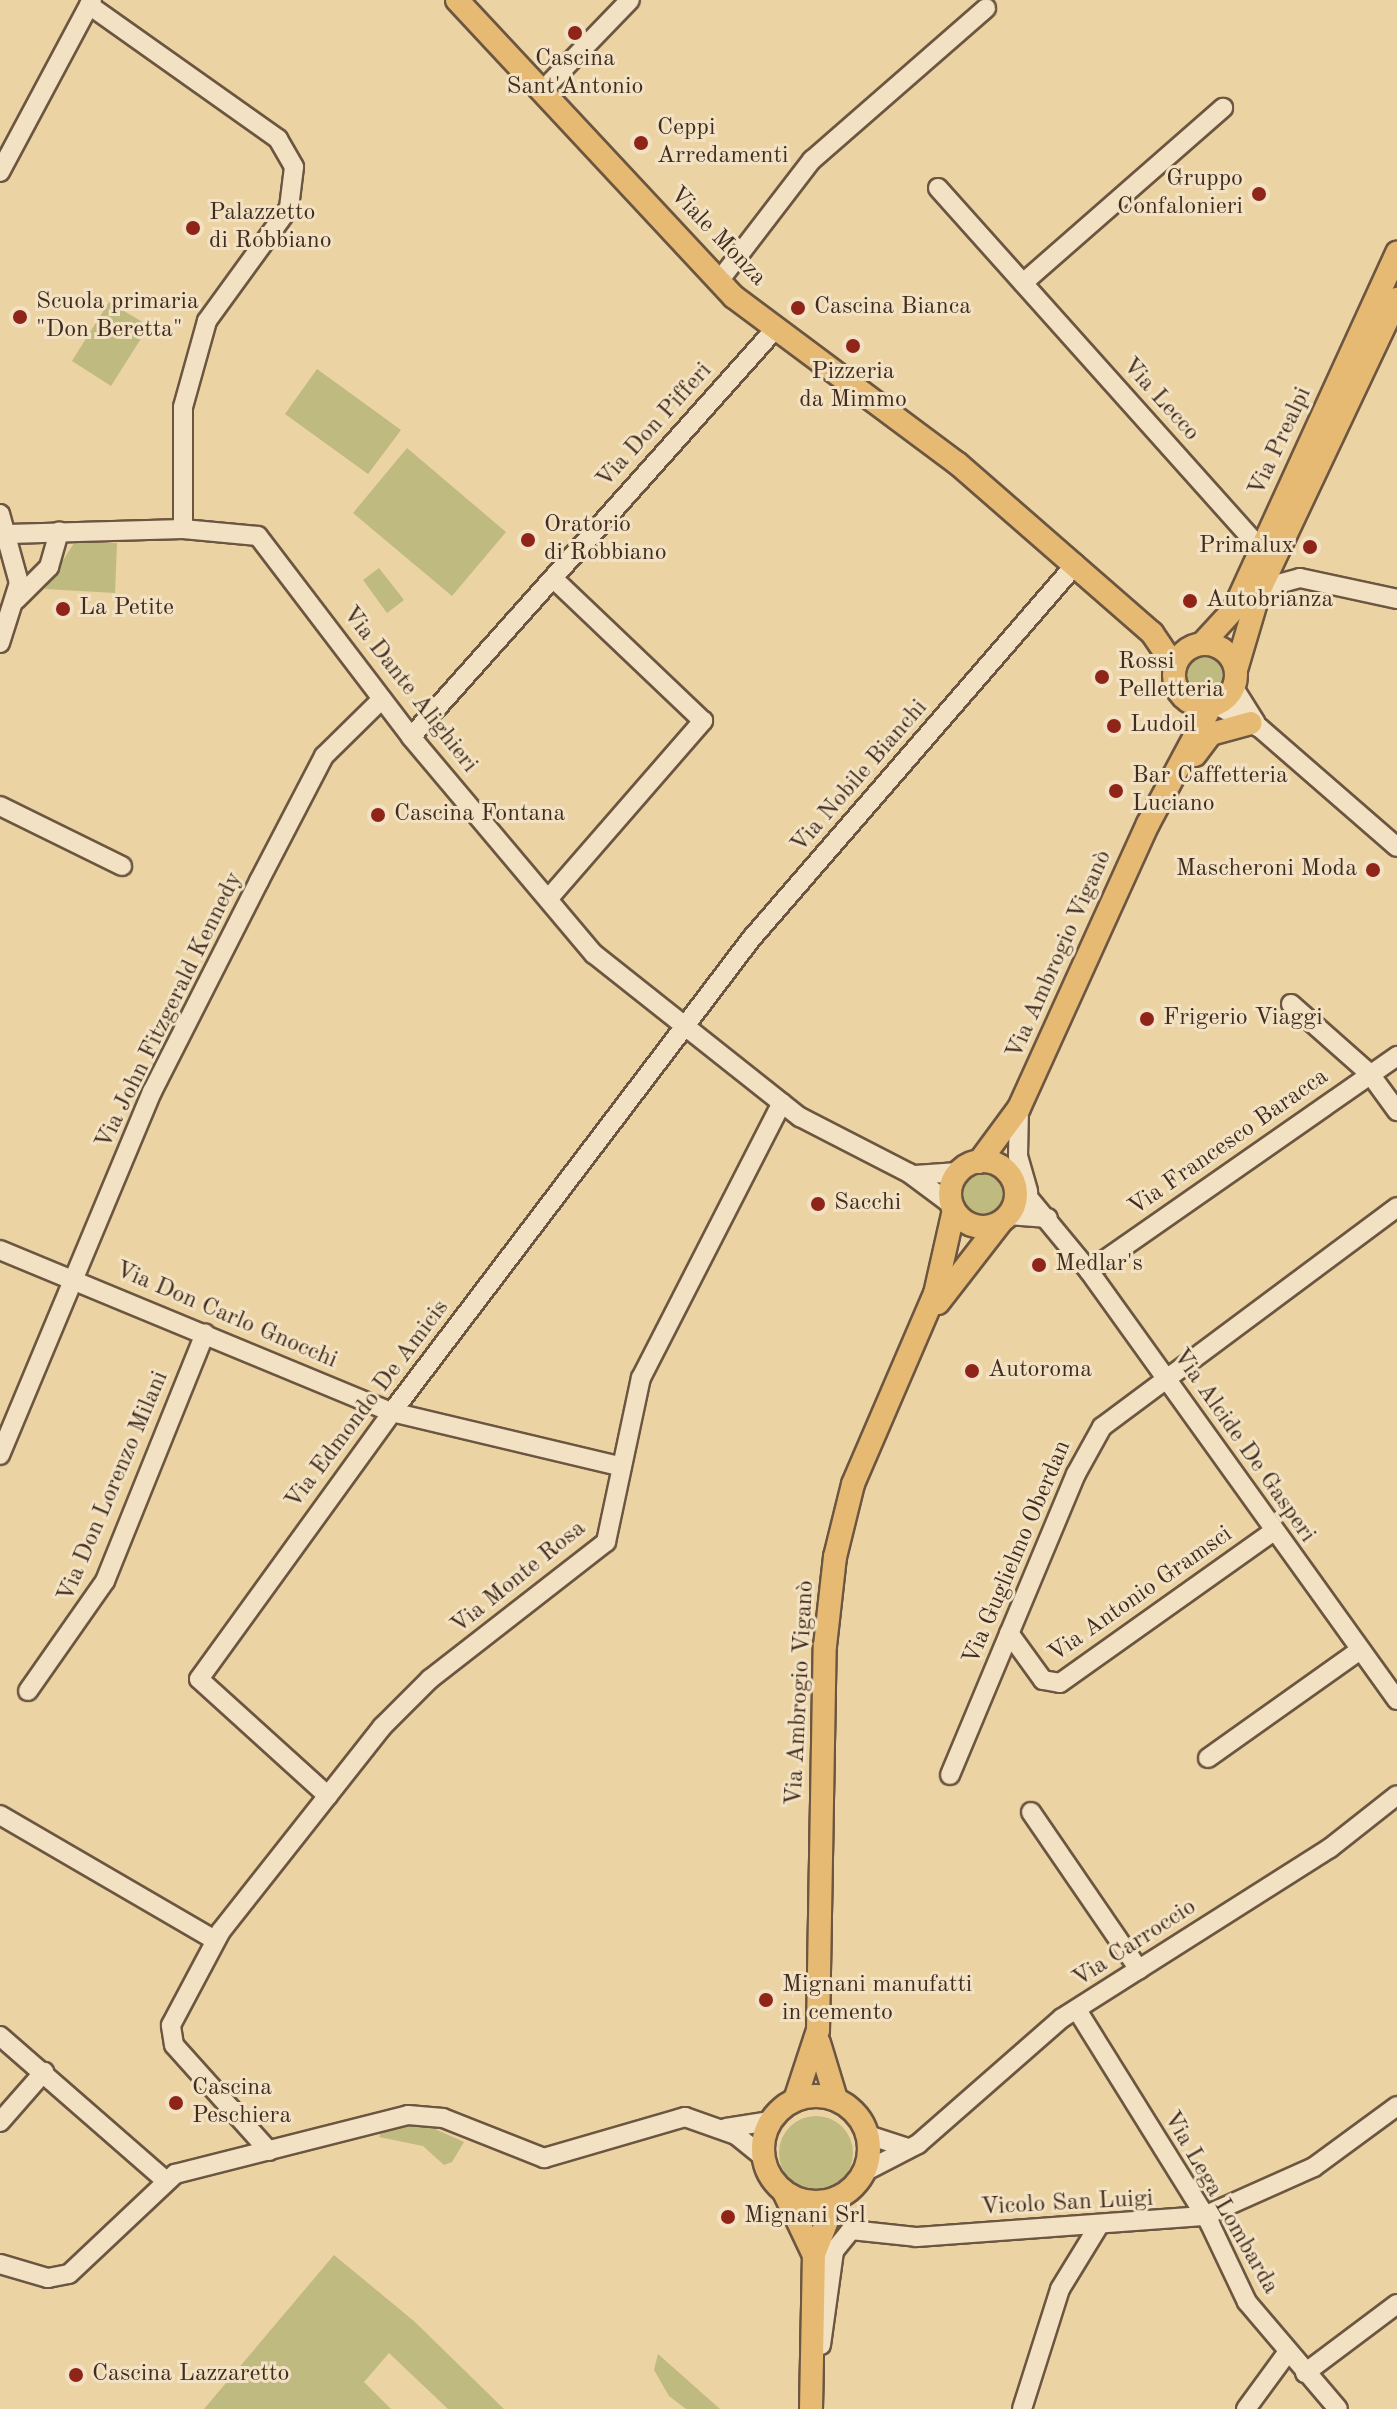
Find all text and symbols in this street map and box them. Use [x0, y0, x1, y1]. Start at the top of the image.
marker: Cascina Sant'Antonio [566, 24, 584, 42]
place label: Cascina Sant'Antonio [507, 46, 643, 102]
place label: Ceppi Arredamenti [657, 115, 788, 171]
marker: Ceppi Arredamenti [632, 134, 650, 152]
place label: Gruppo Confalonieri [1117, 166, 1243, 222]
street label: Viale Monza [662, 181, 772, 293]
marker: Gruppo Confalonieri [1250, 185, 1268, 203]
place label: Palazzetto di Robbiano [209, 200, 332, 256]
marker: Palazzetto di Robbiano [184, 219, 202, 237]
place label: Scuola primaria "Don Beretta" [36, 289, 199, 345]
place label: Cascina Bianca [814, 294, 971, 322]
marker: Cascina Bianca [789, 299, 807, 317]
marker: Scuola primaria "Don Beretta" [11, 308, 29, 326]
marker: Pizzeria da Mimmo [844, 337, 862, 355]
street label: Via Lecco [1115, 352, 1205, 448]
street label: Via Don Pifferi [591, 357, 719, 495]
place label: Pizzeria da Mimmo [799, 359, 907, 415]
street label: Via Prealpi [1243, 383, 1319, 501]
place label: Oratorio di Robbiano [544, 512, 667, 568]
marker: Oratorio di Robbiano [519, 531, 537, 549]
place label: Primalux [1199, 533, 1294, 561]
marker: Primalux [1301, 538, 1319, 556]
place label: Autobrianza [1206, 587, 1333, 615]
marker: Autobrianza [1181, 592, 1199, 610]
place label: La Petite [79, 595, 174, 623]
marker: La Petite [54, 600, 72, 618]
street label: Via Dante Alighieri [335, 601, 483, 779]
place label: Rossi Pelletteria [1118, 649, 1224, 705]
marker: Rossi Pelletteria [1093, 668, 1111, 686]
street label: Via Nobile Bianchi [786, 694, 934, 860]
place label: Ludoil [1130, 712, 1196, 740]
marker: Ludoil [1105, 717, 1123, 735]
place label: Bar Caffetteria Luciano [1132, 763, 1288, 819]
marker: Bar Caffetteria Luciano [1107, 782, 1125, 800]
place label: Cascina Fontana [394, 801, 565, 829]
marker: Cascina Fontana [369, 806, 387, 824]
street label: Via Ambrogio Viganò [1001, 846, 1119, 1064]
place label: Mascheroni Moda [1176, 856, 1357, 884]
marker: Mascheroni Moda [1364, 861, 1382, 879]
street label: Via John Fitzgerald Kennedy [90, 868, 250, 1154]
place label: Frigerio Viaggi [1163, 1005, 1323, 1033]
marker: Frigerio Viaggi [1138, 1010, 1156, 1028]
street label: Via Francesco Baracca [1124, 1063, 1334, 1223]
place label: Sacchi [834, 1190, 901, 1218]
marker: Sacchi [809, 1195, 827, 1213]
place label: Medlar's [1055, 1251, 1143, 1279]
street label: Via Don Carlo Gnocchi [111, 1256, 341, 1376]
marker: Medlar's [1030, 1256, 1048, 1274]
street label: Via Edmondo De Amicis [280, 1295, 456, 1515]
street label: Via Alcide De Gasperi [1165, 1343, 1321, 1549]
place label: Autoroma [988, 1357, 1092, 1385]
marker: Autoroma [963, 1362, 981, 1380]
street label: Via Don Lorenzo Milani [52, 1367, 176, 1607]
street label: Via Guglielmo Oberdan [958, 1436, 1078, 1670]
street label: Via Monte Rosa [446, 1515, 592, 1641]
street label: Via Antonio Gramsci [1044, 1521, 1238, 1669]
street label: Via Ambrogio Viganò [781, 1580, 821, 1806]
street label: Via Carroccio [1068, 1893, 1202, 1995]
place label: Mignani manufatti in cemento [782, 1972, 972, 2028]
marker: Mignani manufatti in cemento [757, 1991, 775, 2009]
place label: Cascina Peschiera [192, 2075, 291, 2131]
marker: Cascina Peschiera [167, 2094, 185, 2112]
street label: Via Lega Lombarda [1156, 2106, 1284, 2300]
street label: Vicolo San Luigi [980, 2185, 1154, 2223]
place label: Mignani Srl [744, 2203, 866, 2231]
marker: Mignani Srl [719, 2208, 737, 2226]
place label: Cascina Lazzaretto [92, 2361, 289, 2389]
marker: Cascina Lazzaretto [67, 2366, 85, 2384]

